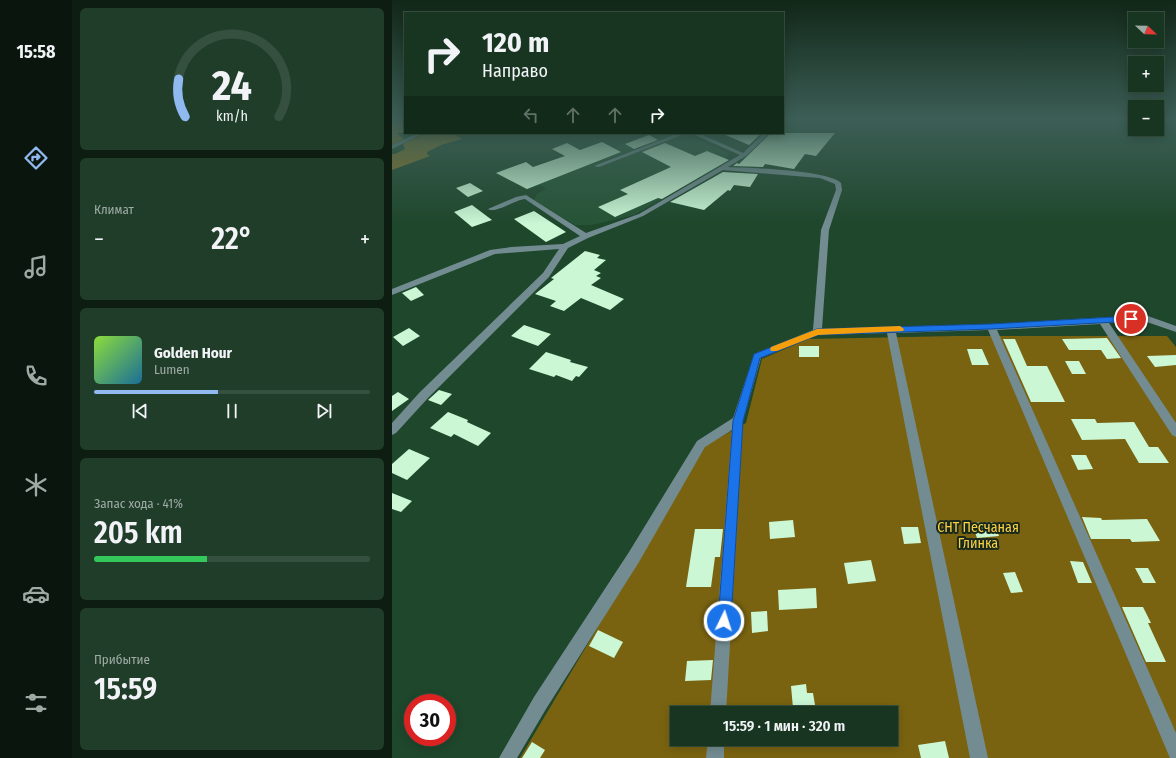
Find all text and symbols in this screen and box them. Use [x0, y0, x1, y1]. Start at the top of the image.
north arrow [1128, 12, 1164, 48]
map controls [1128, 12, 1164, 136]
text: 120 m [482, 26, 549, 59]
icon: right [416, 28, 468, 80]
text: 15:58 [16, 41, 56, 63]
button: + [1128, 56, 1164, 92]
text: Направо [482, 60, 548, 82]
text: 24 [211, 61, 252, 111]
button: − [1128, 100, 1164, 136]
icon: left [520, 104, 542, 126]
icon: ahead [562, 104, 584, 126]
icon: ahead [604, 104, 626, 126]
icon: right [646, 104, 668, 126]
text: km/h [216, 108, 248, 125]
icon: directions [22, 144, 50, 172]
text: Климат [94, 202, 134, 217]
text: 22° [211, 221, 253, 257]
text: − [94, 226, 104, 253]
text: + [360, 226, 370, 253]
icon: music [22, 253, 50, 281]
pin [1114, 302, 1148, 336]
icon: arrive [1120, 308, 1142, 330]
text: Golden Hour [154, 344, 232, 362]
icon: phone [22, 362, 50, 390]
text: Lumen [154, 362, 190, 377]
icon: previous [129, 400, 151, 422]
icon: pause [221, 400, 243, 422]
icon: next [313, 400, 335, 422]
icon: climate [22, 471, 50, 499]
text: Запас хода · 41% [94, 496, 183, 511]
text: 205 km [94, 515, 183, 551]
park label: СНТ Песчаная Глинка [937, 519, 1019, 552]
icon: car [22, 580, 50, 608]
position arrow [703, 600, 745, 642]
text: Прибытие [94, 652, 150, 667]
text: 15:59 [94, 671, 157, 707]
icon: filters [22, 689, 50, 717]
speed limit sign: 30 [404, 694, 456, 746]
text: 15:59 · 1 мин · 320 m [723, 717, 845, 735]

